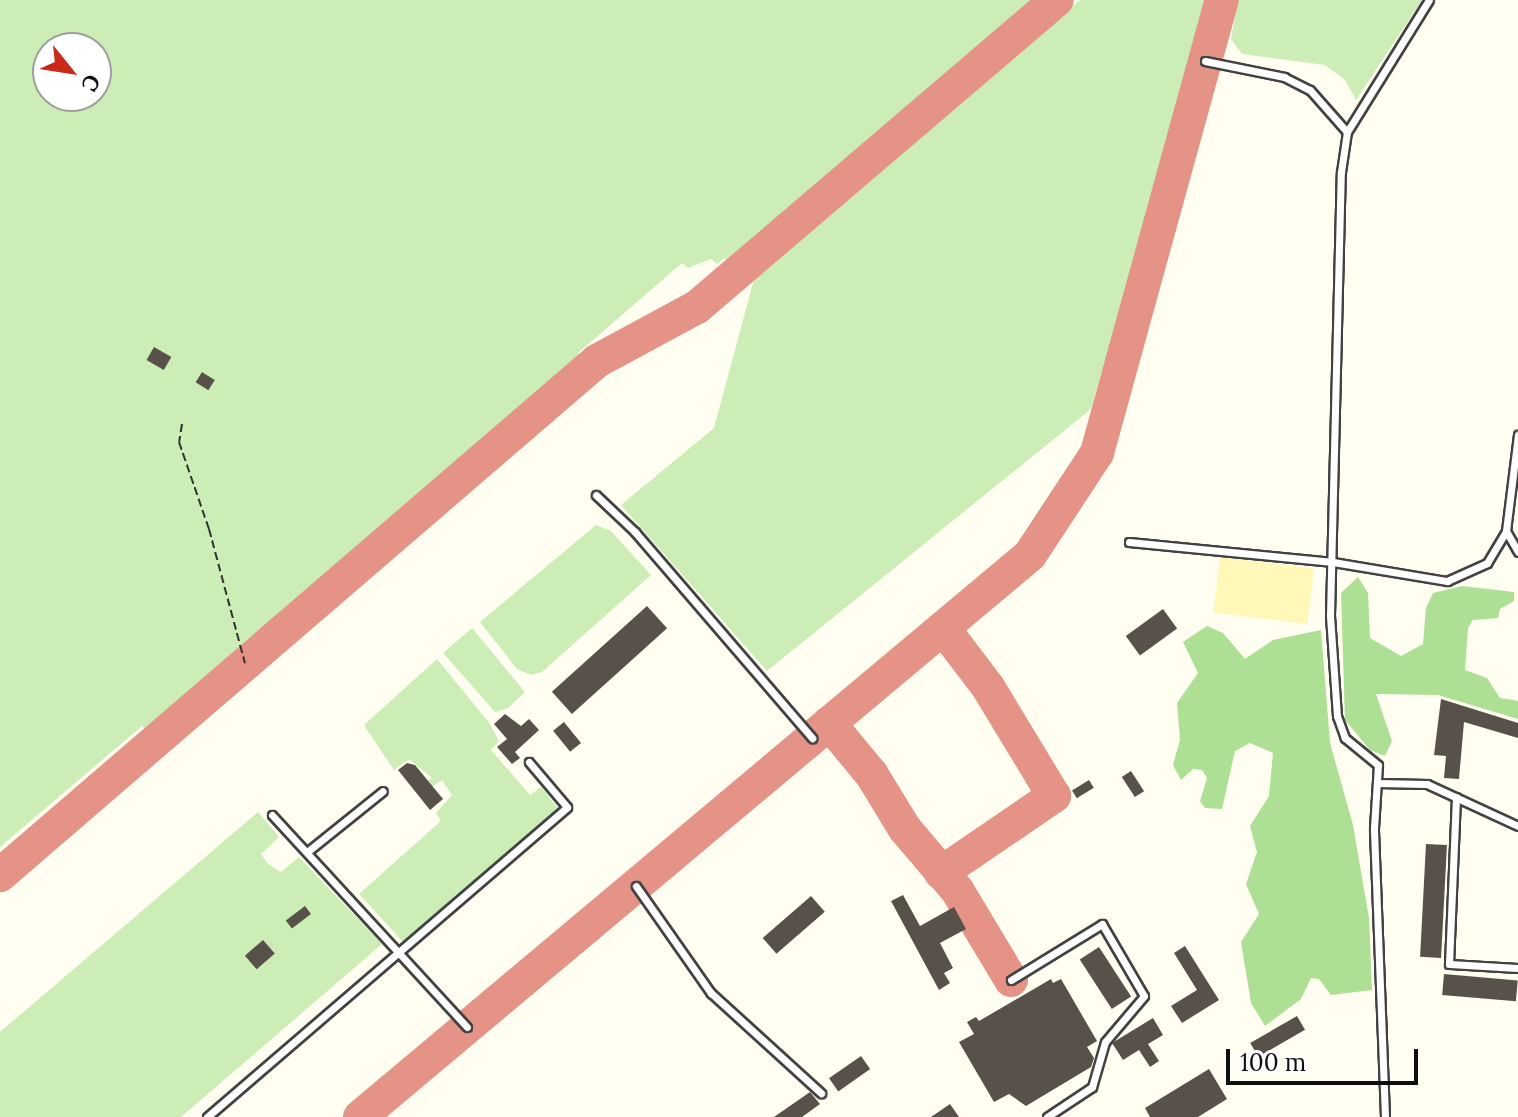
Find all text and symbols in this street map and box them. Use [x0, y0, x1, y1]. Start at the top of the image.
north arrow [32, 32, 112, 112]
text: С [75, 69, 107, 97]
scale bar [1230, 1033, 1422, 1083]
text: 100 m [1240, 1047, 1306, 1078]

